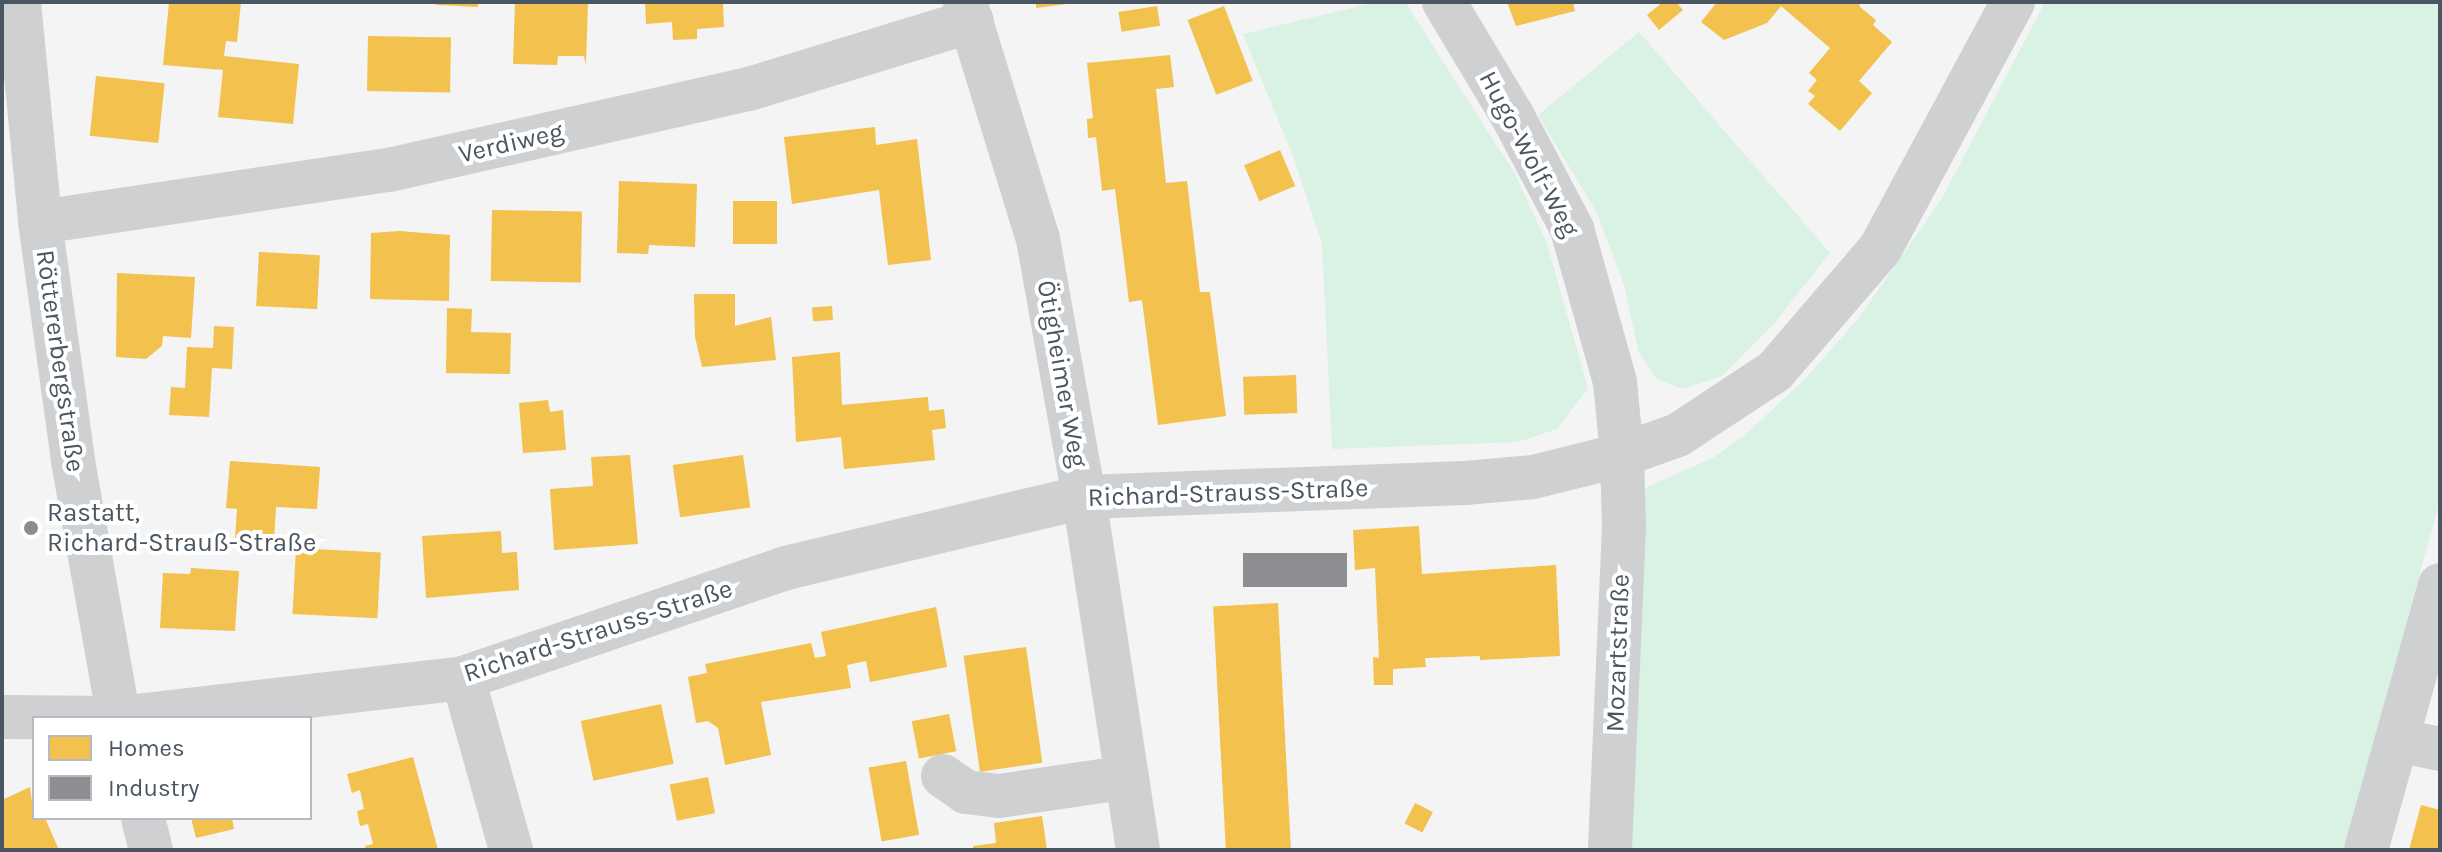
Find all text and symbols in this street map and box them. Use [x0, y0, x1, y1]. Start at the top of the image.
street label: Hugo-Wolf-Weg [1472, 66, 1586, 242]
street label: Verdiweg [456, 116, 566, 170]
street label: Röttererbergstraße [29, 248, 91, 474]
street label: Ötigheimer Weg [1030, 278, 1094, 470]
street label: Richard-Strauss-Straße [1087, 473, 1369, 513]
place label: Rastatt, Richard-Strauß-Straße [47, 497, 316, 558]
marker: Rastatt, Richard-Strauß-Straße [22, 519, 40, 537]
street label: Richard-Strauss-Straße [460, 573, 736, 689]
street label: Mozartstraße [1600, 573, 1636, 733]
legend [32, 716, 312, 820]
text: Homes [108, 734, 185, 762]
text: Industry [108, 774, 199, 802]

